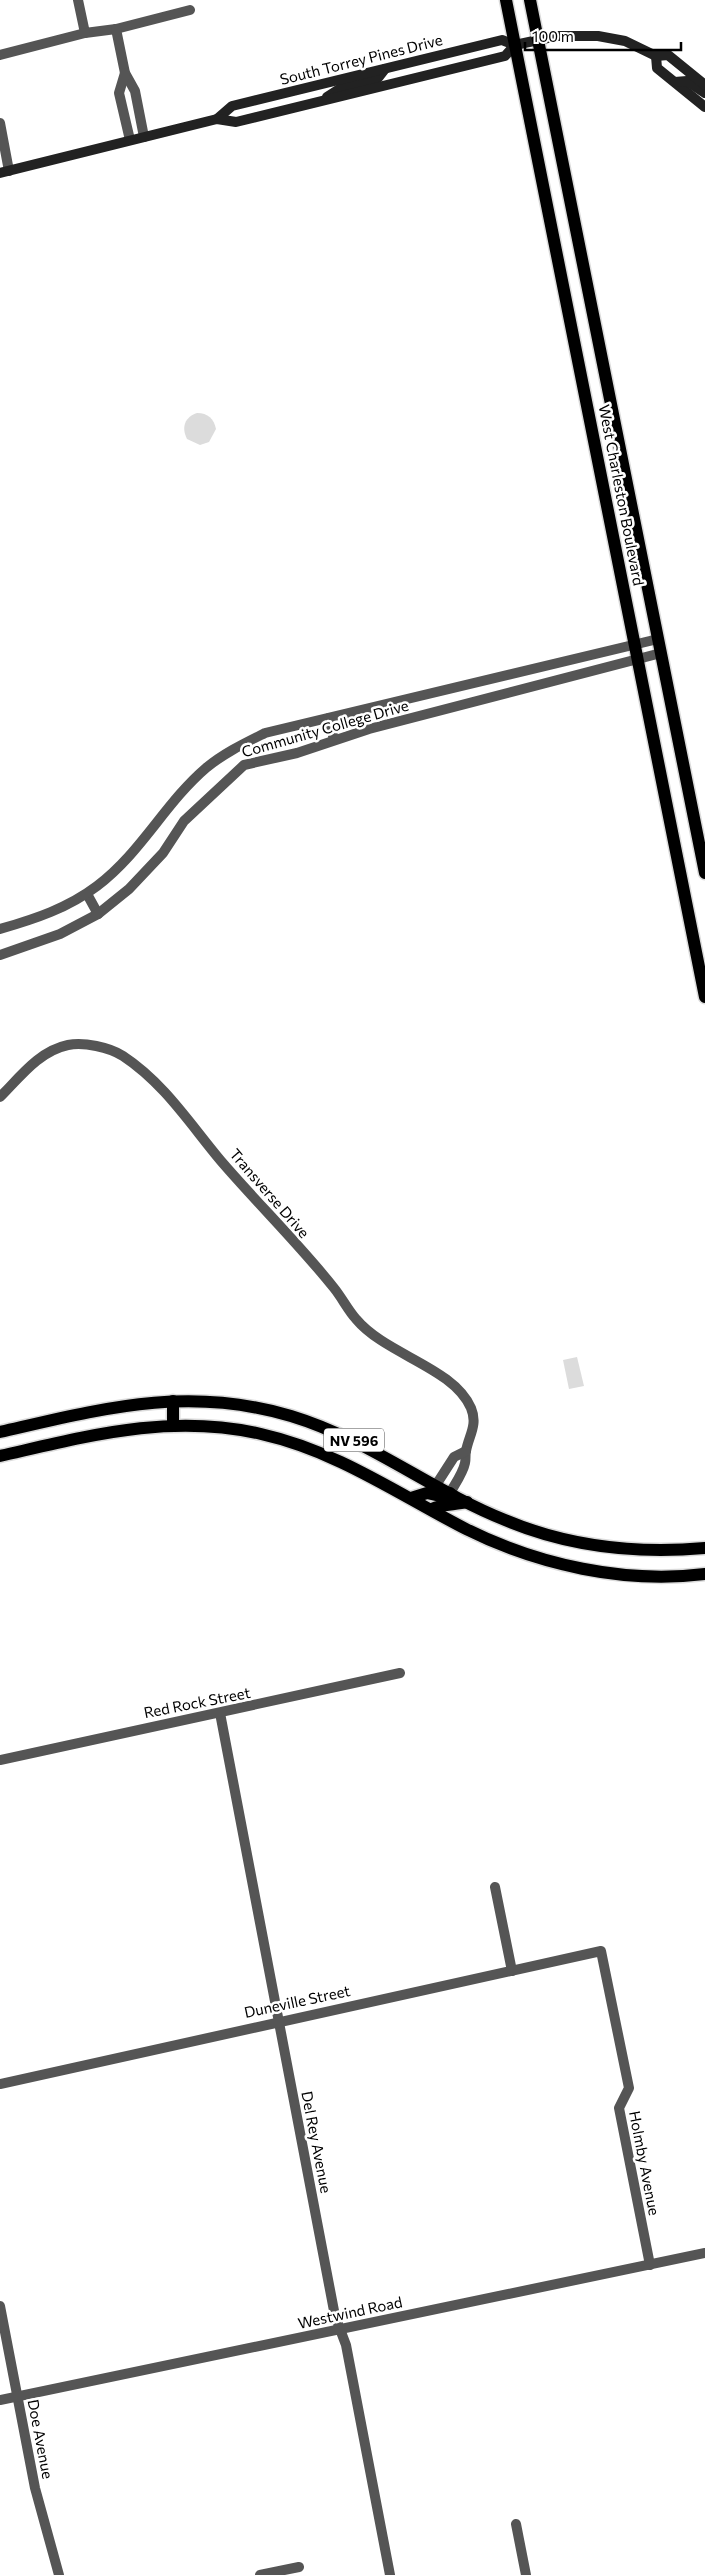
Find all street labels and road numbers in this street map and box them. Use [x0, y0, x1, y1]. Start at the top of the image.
street label: South Torrey Pines Drive [278, 30, 444, 88]
street label: West Charleston Boulevard [596, 403, 648, 587]
street label: Community College Drive [239, 696, 411, 760]
street label: Transverse Drive [226, 1145, 314, 1241]
road number: NV 596 [324, 1428, 384, 1452]
street label: Red Rock Street [142, 1683, 252, 1721]
street label: Duneville Street [242, 1981, 352, 2021]
street label: Del Rey Avenue [298, 2089, 336, 2195]
street label: Holmby Avenue [626, 2109, 664, 2217]
street label: Westwind Road [296, 2292, 404, 2332]
street label: Doe Avenue [24, 2398, 58, 2480]

